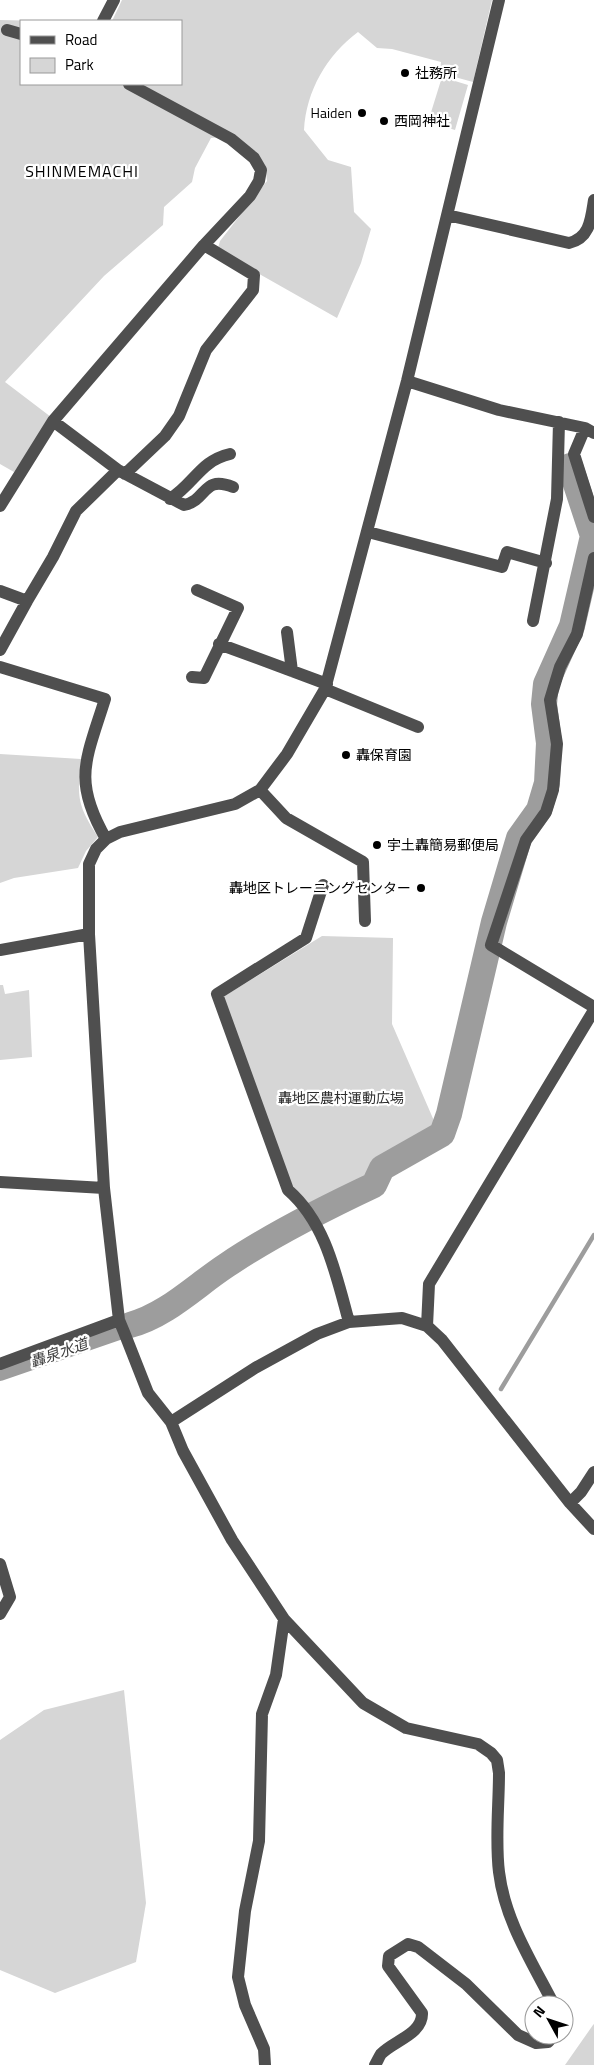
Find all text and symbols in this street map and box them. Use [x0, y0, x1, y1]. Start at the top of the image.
legend [20, 20, 182, 85]
text: Road [65, 28, 97, 51]
text: Park [65, 53, 94, 76]
place label: 社務所 [415, 62, 457, 83]
marker: 社務所 [399, 67, 411, 79]
place label: Haiden [310, 102, 352, 123]
marker: Haiden [356, 107, 368, 119]
place label: 西岡神社 [394, 110, 450, 131]
marker: 西岡神社 [378, 115, 390, 127]
district label: SHINMEMACHI [25, 159, 139, 183]
place label: 轟保育園 [356, 744, 412, 765]
marker: 轟保育園 [340, 749, 352, 761]
place label: 宇土轟簡易郵便局 [387, 834, 499, 855]
marker: 宇土轟簡易郵便局 [371, 839, 383, 851]
place label: 轟地区トレーニングセンター [229, 877, 411, 898]
marker: 轟地区トレーニングセンター [415, 882, 427, 894]
park label: 轟地区農村運動広場 [278, 1087, 404, 1108]
water label: 轟泉水道 [27, 1331, 93, 1373]
north arrow [524, 1995, 574, 2045]
text: N [527, 2001, 550, 2022]

